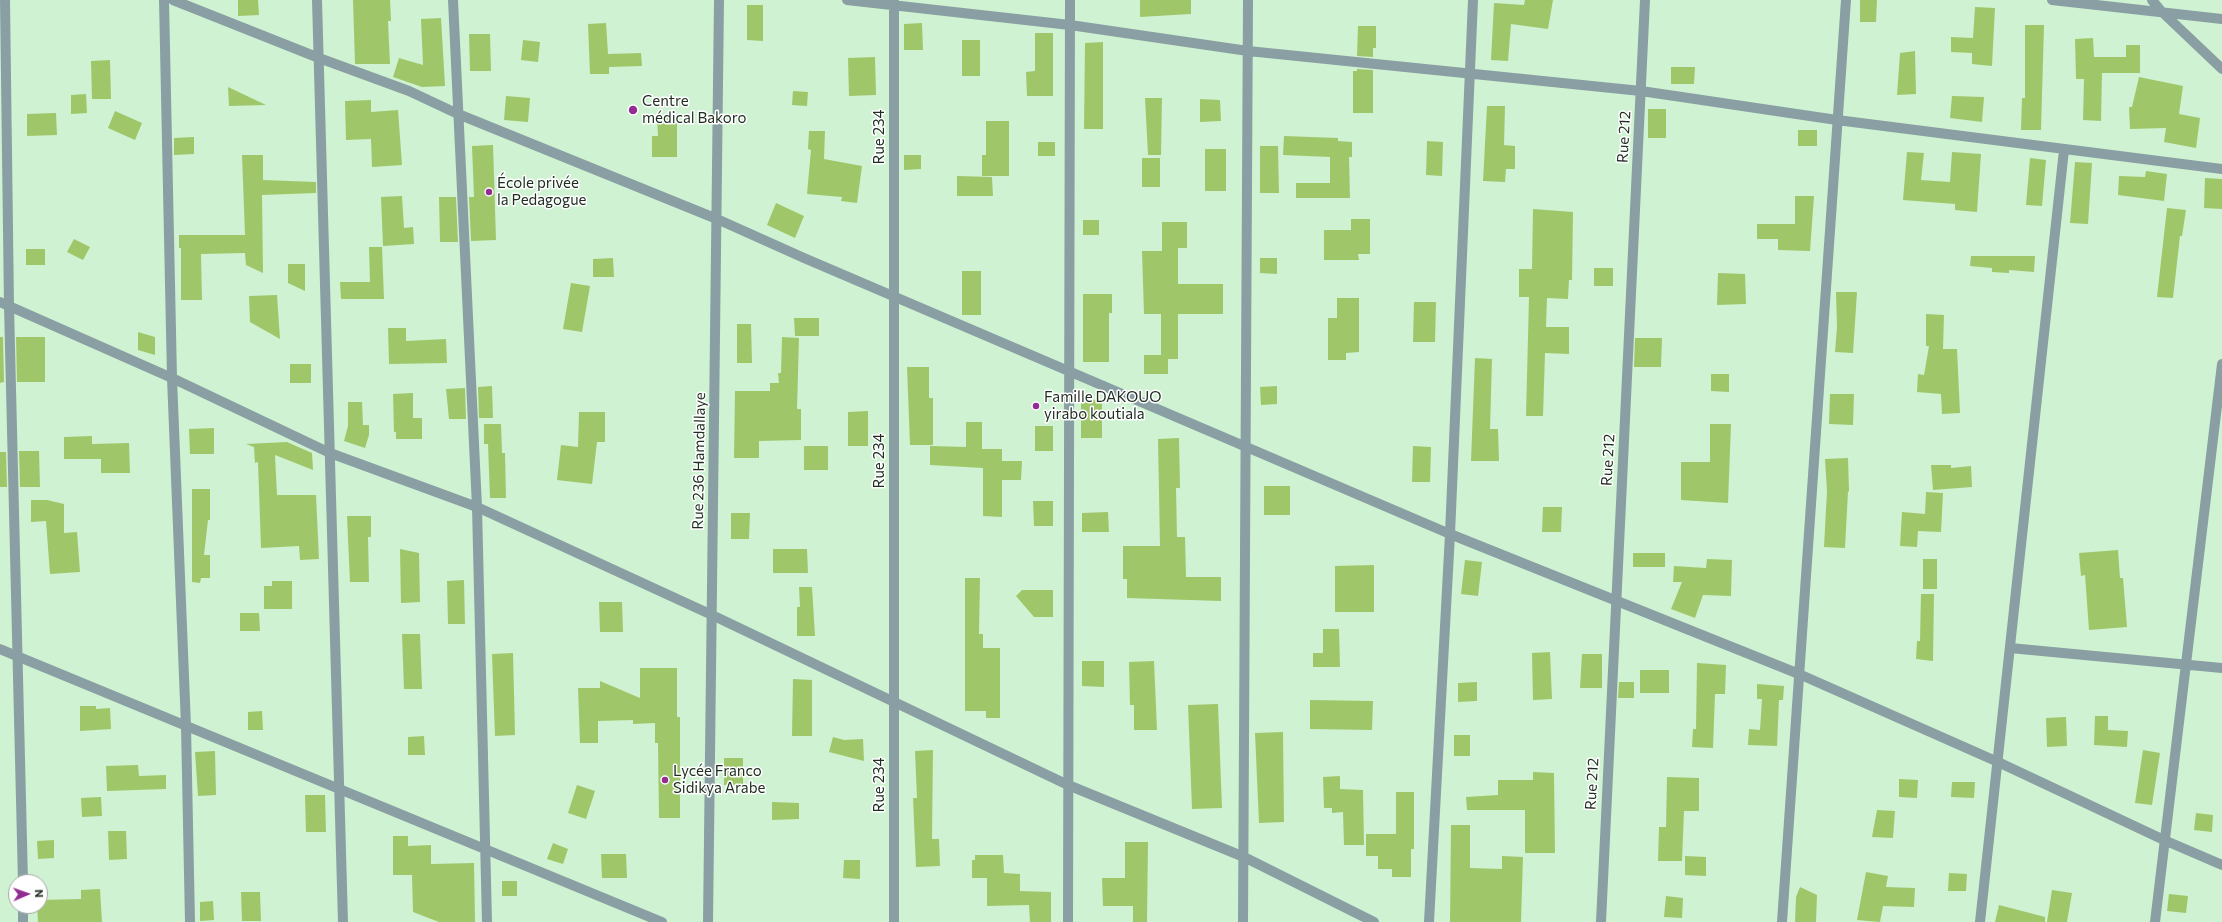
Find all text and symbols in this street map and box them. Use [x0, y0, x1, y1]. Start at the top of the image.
place label: Centre médical Bakoro [642, 92, 746, 127]
marker: Centre médical Bakoro [627, 104, 639, 116]
street label: Rue 234 [870, 109, 888, 165]
street label: Rue 212 [1614, 110, 1634, 164]
place label: École privée la Pedagogue [497, 174, 586, 209]
marker: École privée la Pedagogue [484, 187, 494, 197]
place label: Famille DAKOUO yirabo koutiala [1044, 388, 1161, 423]
street label: Rue 236 Hamdallaye [689, 392, 709, 530]
marker: Famille DAKOUO yirabo koutiala [1031, 401, 1041, 411]
street label: Rue 234 [870, 433, 888, 489]
street label: Rue 212 [1598, 433, 1618, 487]
street label: Rue 234 [870, 757, 888, 813]
street label: Rue 212 [1582, 757, 1602, 811]
place label: Lycée Franco Sidikya Arabe [673, 762, 765, 797]
marker: Lycée Franco Sidikya Arabe [660, 775, 670, 785]
north arrow [8, 874, 48, 914]
text: N [33, 889, 46, 898]

